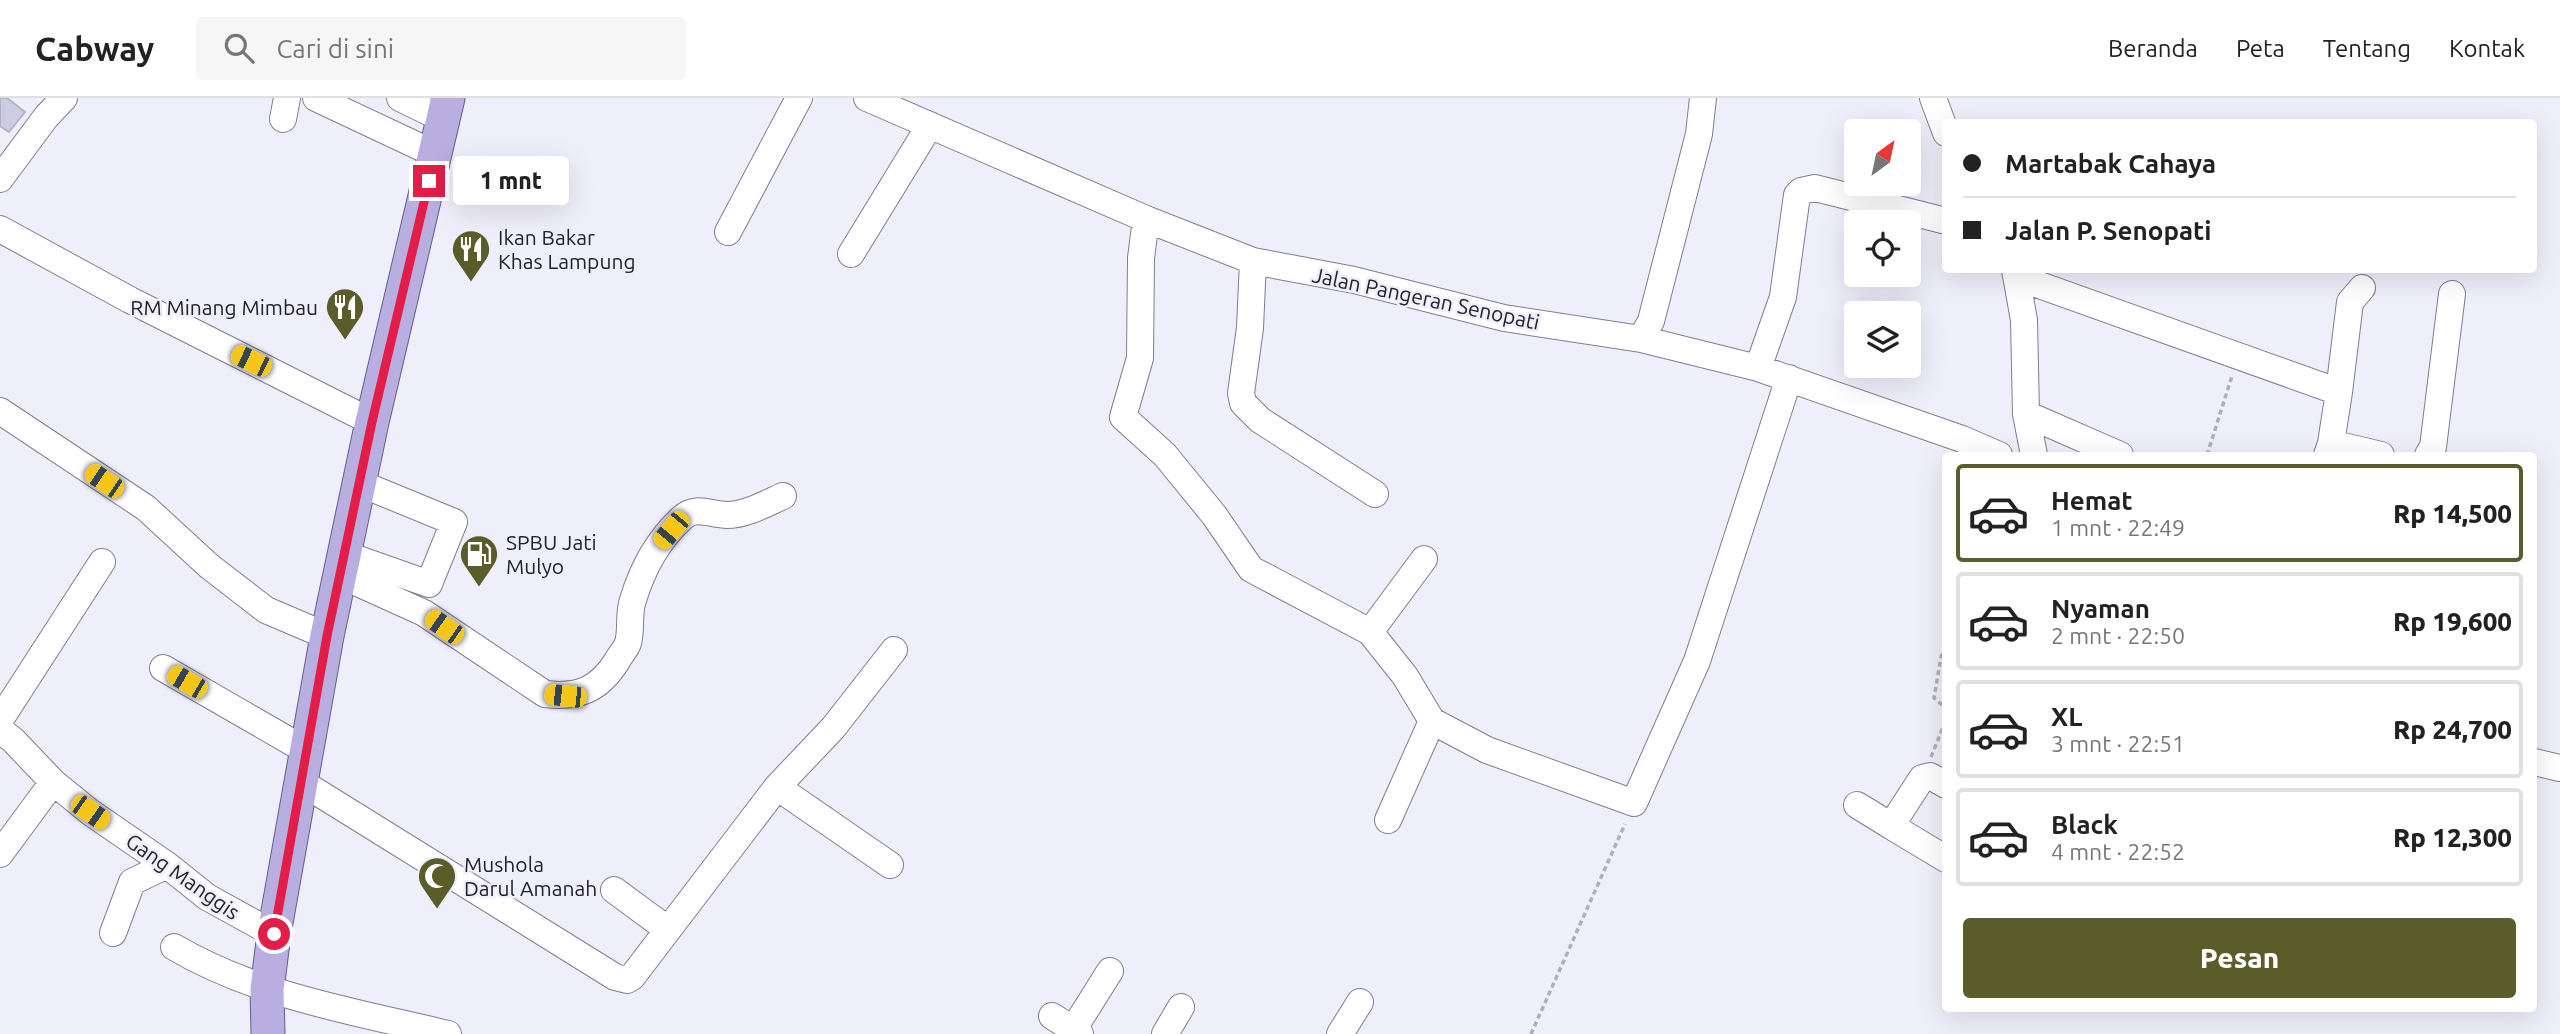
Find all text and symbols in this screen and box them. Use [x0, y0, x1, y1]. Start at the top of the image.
search box [196, 17, 686, 80]
icon: search [220, 29, 258, 67]
text: Cabway [35, 30, 154, 67]
text: Cari di sini [276, 34, 394, 63]
text: Beranda [2108, 35, 2198, 62]
text: Peta [2236, 35, 2285, 62]
text: Tentang [2323, 35, 2411, 62]
text: Kontak [2449, 35, 2525, 62]
north arrow [1844, 119, 1922, 196]
map controls [1844, 119, 1921, 378]
text: Martabak Cahaya [2005, 149, 2216, 178]
callout: 1 mnt [453, 156, 569, 206]
route end [413, 165, 445, 197]
text: 1 mnt [480, 168, 542, 193]
button: locate [1844, 210, 1921, 287]
text: Jalan P. Senopati [2005, 216, 2212, 245]
place label: Ikan Bakar Khas Lampung [498, 225, 635, 273]
restaurant icon: Ikan Bakar Khas Lampung [450, 228, 492, 283]
street label: Jalan Pangeran Senopati [1310, 262, 1542, 334]
restaurant icon: RM Minang Mimbau [324, 286, 366, 341]
place label: RM Minang Mimbau [130, 295, 318, 319]
button: layers [1844, 301, 1921, 378]
car [228, 342, 275, 380]
car [81, 461, 128, 501]
icon: car [1967, 482, 2030, 545]
text: Hemat [2051, 486, 2133, 515]
text: Rp 14,500 [2393, 499, 2512, 528]
car [650, 507, 693, 553]
text: 1 mnt · 22:49 [2051, 515, 2185, 540]
place label: SPBU Jati Mulyo [506, 530, 597, 578]
fuel station icon: SPBU Jati Mulyo [458, 533, 500, 588]
icon: car [1967, 590, 2030, 653]
text: Nyaman [2051, 594, 2150, 623]
car [421, 606, 468, 648]
text: Rp 19,600 [2393, 607, 2512, 636]
text: 2 mnt · 22:50 [2051, 623, 2185, 648]
car [164, 662, 211, 702]
car [544, 683, 587, 709]
icon: car [1967, 698, 2030, 761]
text: XL [2051, 702, 2082, 731]
text: Rp 24,700 [2393, 715, 2512, 744]
text: 3 mnt · 22:51 [2051, 731, 2185, 756]
car [67, 791, 114, 833]
icon: car [1967, 806, 2030, 869]
text: Black [2051, 810, 2118, 839]
text: Rp 12,300 [2393, 823, 2512, 852]
street label: Gang Manggis [122, 828, 244, 924]
text: 4 mnt · 22:52 [2051, 839, 2185, 864]
place label: Mushola Darul Amanah [464, 852, 597, 900]
mosque icon: Mushola Darul Amanah [416, 855, 458, 910]
route start [258, 918, 290, 950]
button: Pesan [1963, 918, 2516, 998]

